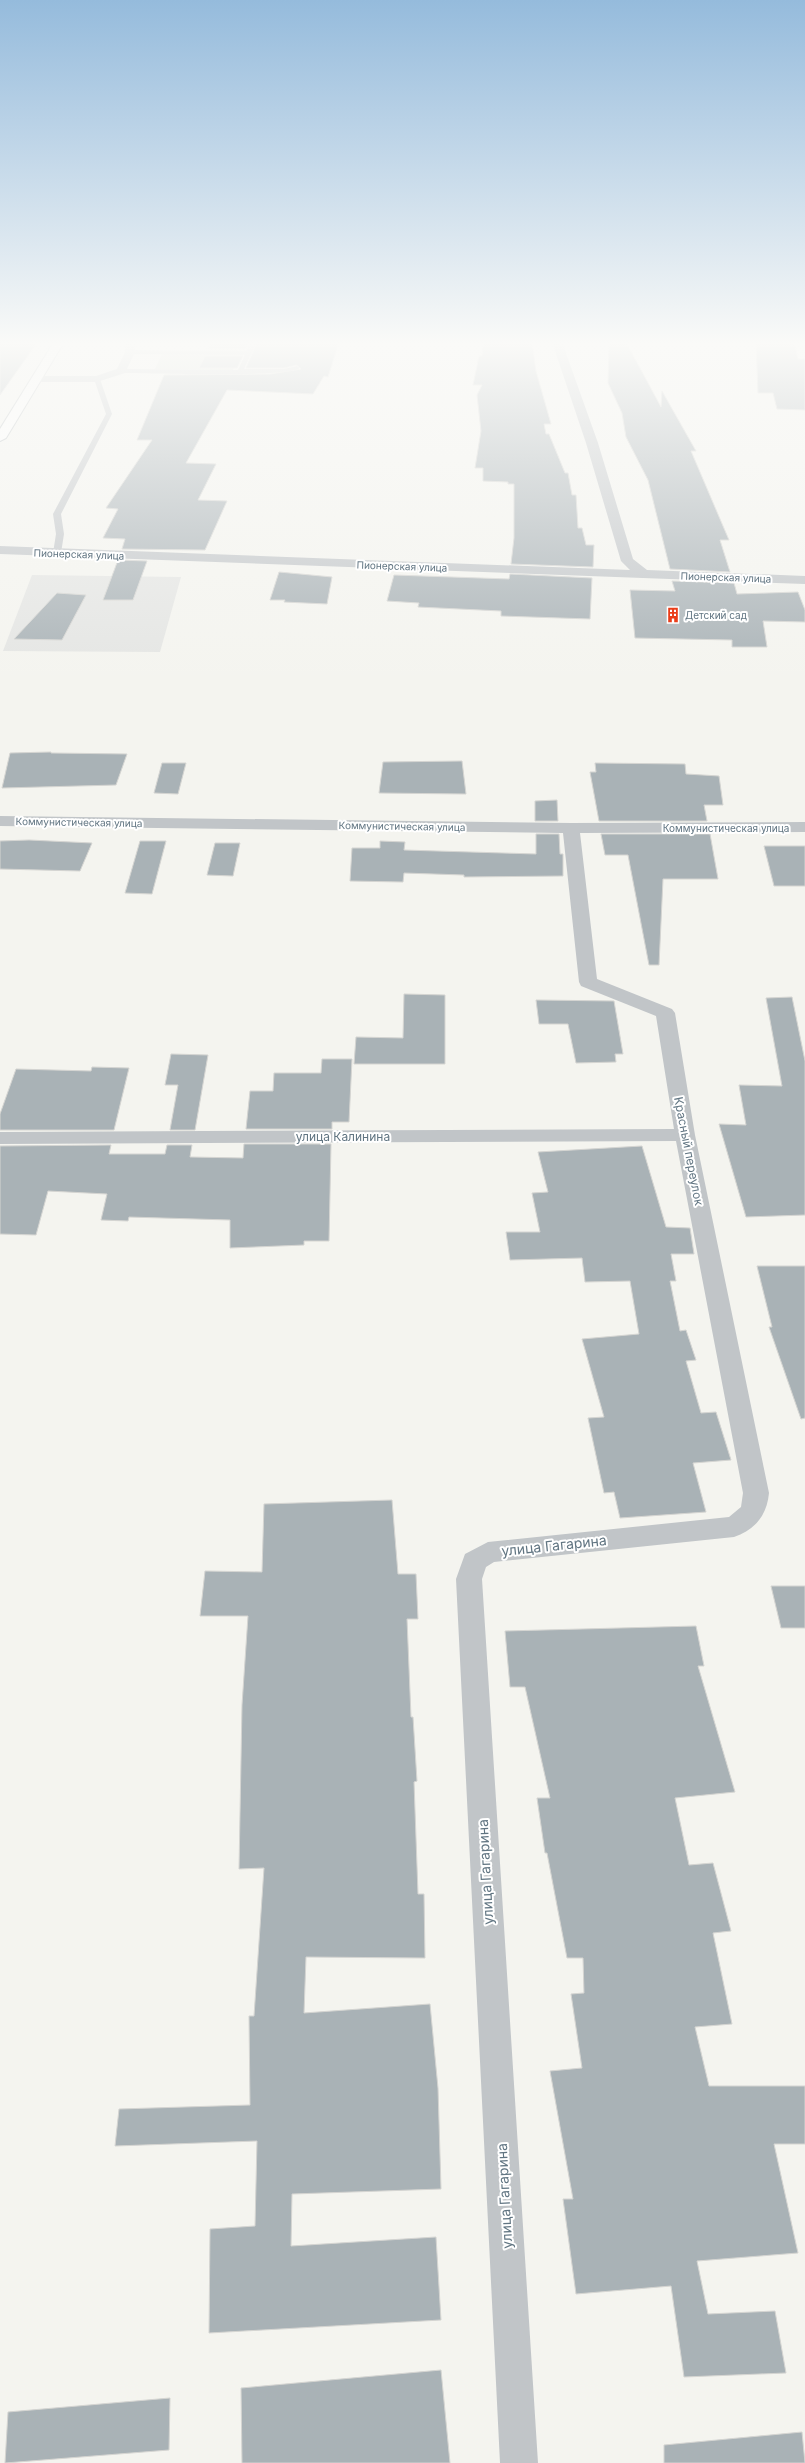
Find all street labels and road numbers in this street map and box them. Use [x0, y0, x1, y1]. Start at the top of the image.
street label: Пионерская улица [33, 546, 125, 562]
street label: Пионерская улица [356, 558, 448, 574]
street label: Пионерская улица [680, 569, 772, 585]
street label: Коммунистическая улица [16, 815, 142, 829]
street label: Коммунистическая улица [339, 819, 465, 833]
street label: Коммунистическая улица [663, 822, 789, 834]
street label: Красный переулок [671, 1095, 707, 1207]
street label: улица Калинина [296, 1129, 390, 1144]
street label: улица Гагарина [501, 1531, 607, 1559]
street label: улица Гагарина [474, 1819, 496, 1925]
street label: улица Гагарина [493, 2143, 515, 2249]

